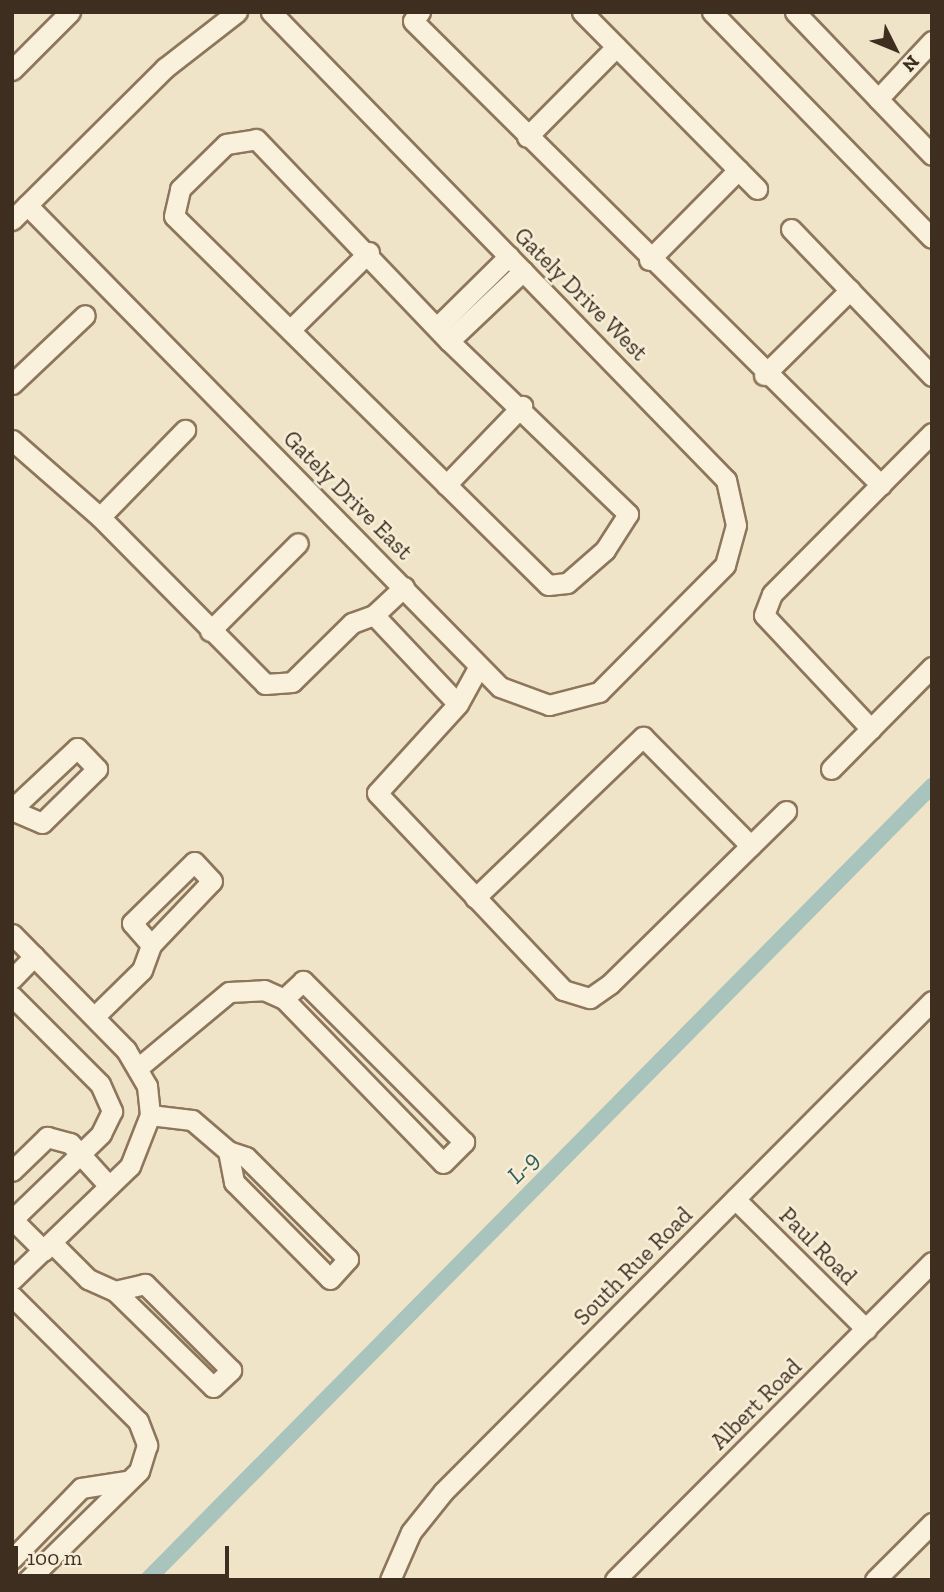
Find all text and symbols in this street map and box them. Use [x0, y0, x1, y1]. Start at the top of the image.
north arrow [860, 14, 930, 84]
text: N [897, 51, 924, 77]
street label: Gately Drive West [508, 221, 654, 367]
street label: Gately Drive East [278, 425, 418, 565]
water label: L-9 [501, 1145, 545, 1189]
street label: South Rue Road [568, 1201, 698, 1331]
street label: Paul Road [774, 1202, 862, 1290]
street label: Albert Road [705, 1353, 807, 1455]
scale bar [18, 1532, 233, 1576]
text: 100 m [27, 1545, 82, 1570]

